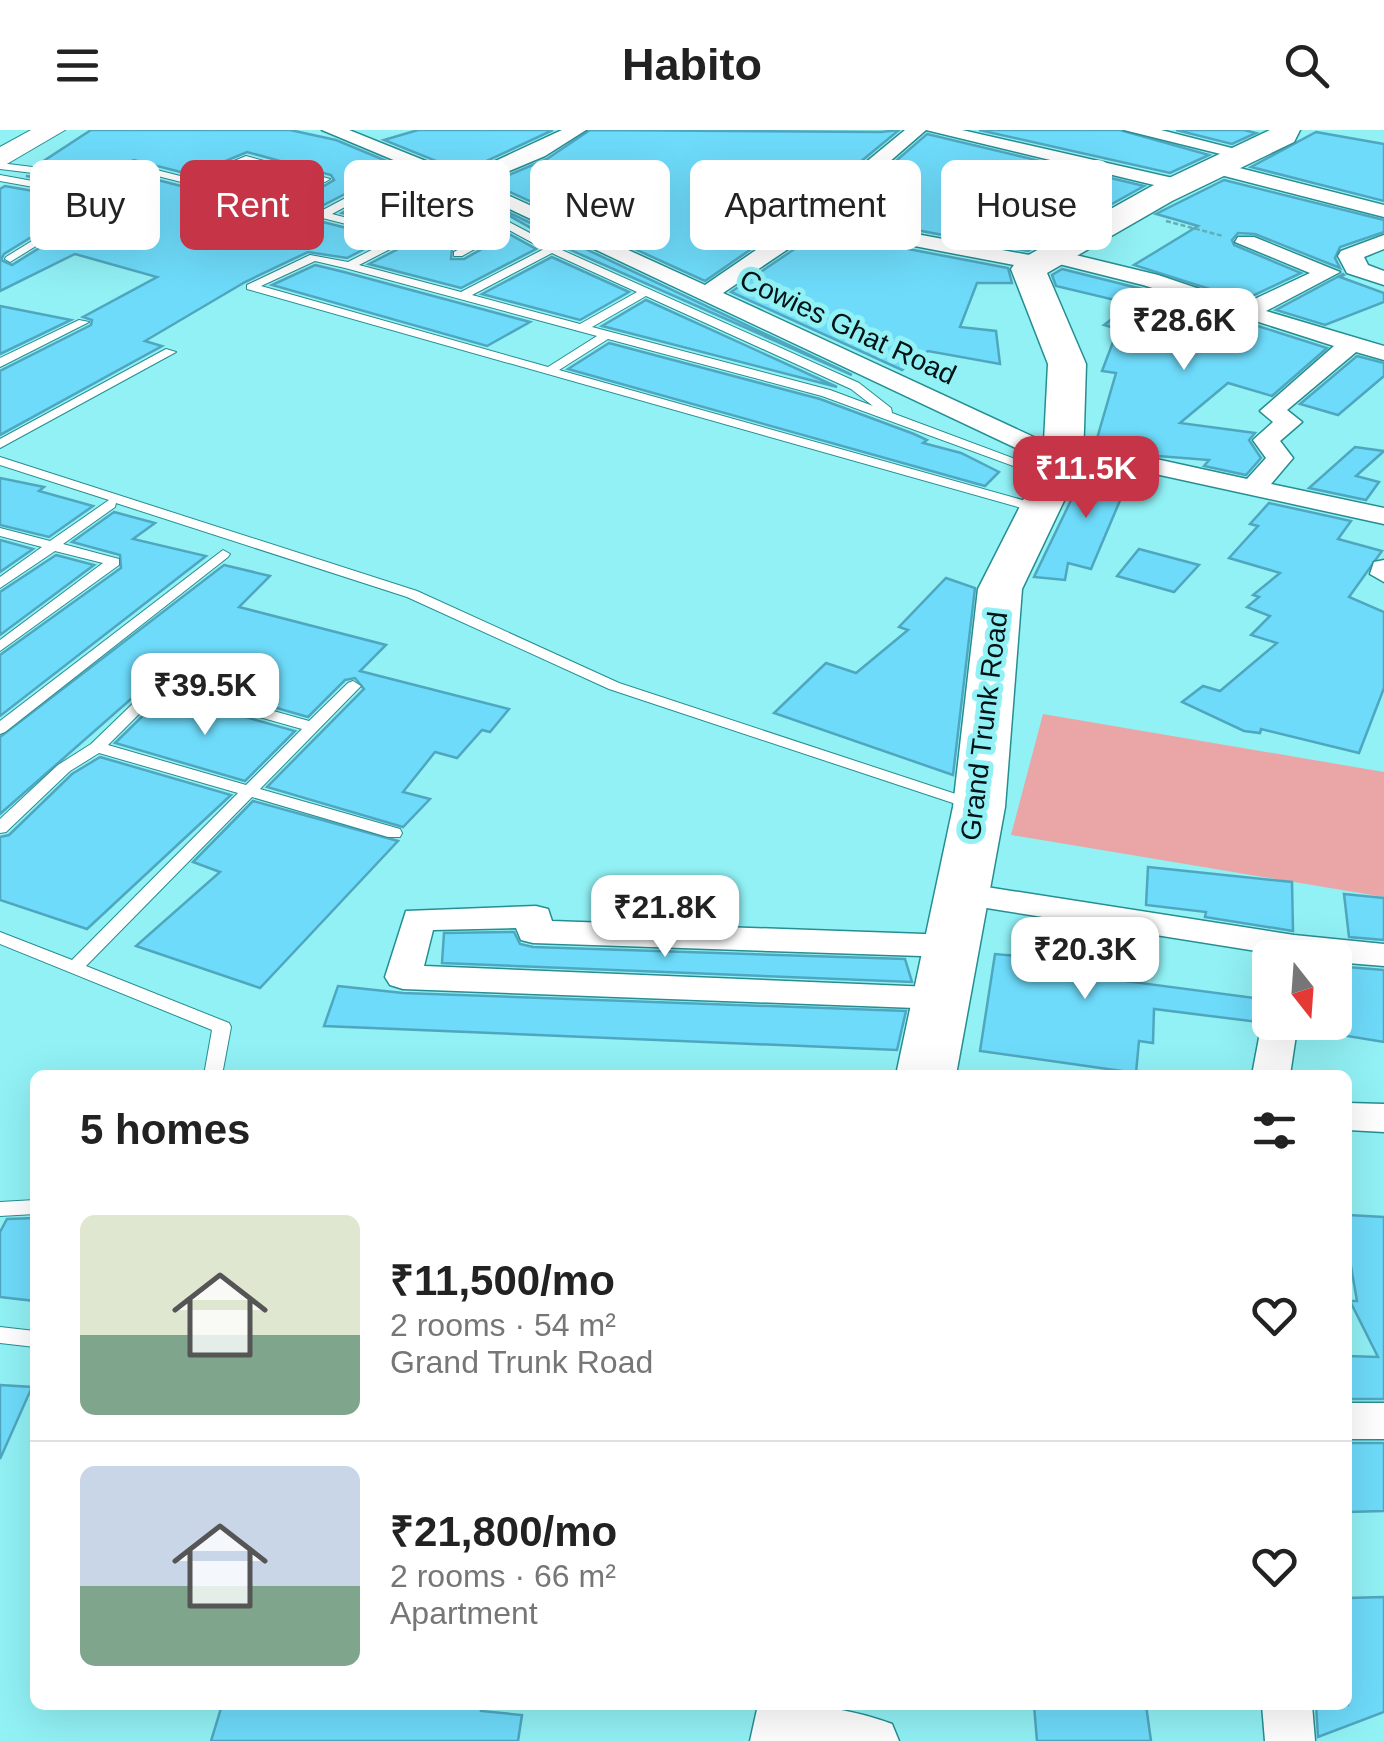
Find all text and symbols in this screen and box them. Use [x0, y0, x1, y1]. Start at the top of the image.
icon: menu [50, 38, 105, 93]
icon: search [1279, 38, 1334, 93]
text: Habito [622, 39, 762, 90]
chip: Buy [30, 160, 160, 250]
chip: Rent [180, 160, 324, 250]
chip: Filters [344, 160, 510, 250]
chip: New [530, 160, 670, 250]
chip: Apartment [690, 160, 921, 250]
chip: House [941, 160, 1112, 250]
street label: Cowies Ghat Road [735, 263, 961, 391]
pin: ₹28.6K [1103, 288, 1265, 373]
text: ₹28.6K [1132, 302, 1236, 338]
pin: ₹11.5K [1005, 436, 1167, 521]
text: ₹11.5K [1035, 450, 1137, 486]
street label: Grand Trunk Road [955, 610, 1013, 842]
pin: ₹39.5K [124, 653, 286, 738]
text: ₹39.5K [153, 667, 257, 703]
pin: ₹21.8K [584, 875, 746, 960]
text: ₹21.8K [613, 889, 717, 925]
pin: ₹20.3K [1004, 917, 1166, 1002]
text: ₹20.3K [1033, 931, 1137, 967]
north arrow [1252, 940, 1352, 1040]
map controls [1252, 940, 1352, 1040]
icon: filters [1247, 1103, 1302, 1158]
text: 5 homes [80, 1106, 250, 1153]
icon: home [160, 1255, 280, 1375]
text: ₹11,500/mo [390, 1257, 615, 1304]
icon: heart [1247, 1288, 1302, 1343]
text: 2 rooms · 54 m² [390, 1307, 616, 1343]
text: Grand Trunk Road [390, 1344, 653, 1380]
icon: home [160, 1506, 280, 1626]
text: ₹21,800/mo [390, 1508, 617, 1555]
icon: heart [1247, 1539, 1302, 1594]
text: 2 rooms · 66 m² [390, 1558, 616, 1594]
text: Apartment [390, 1595, 538, 1631]

